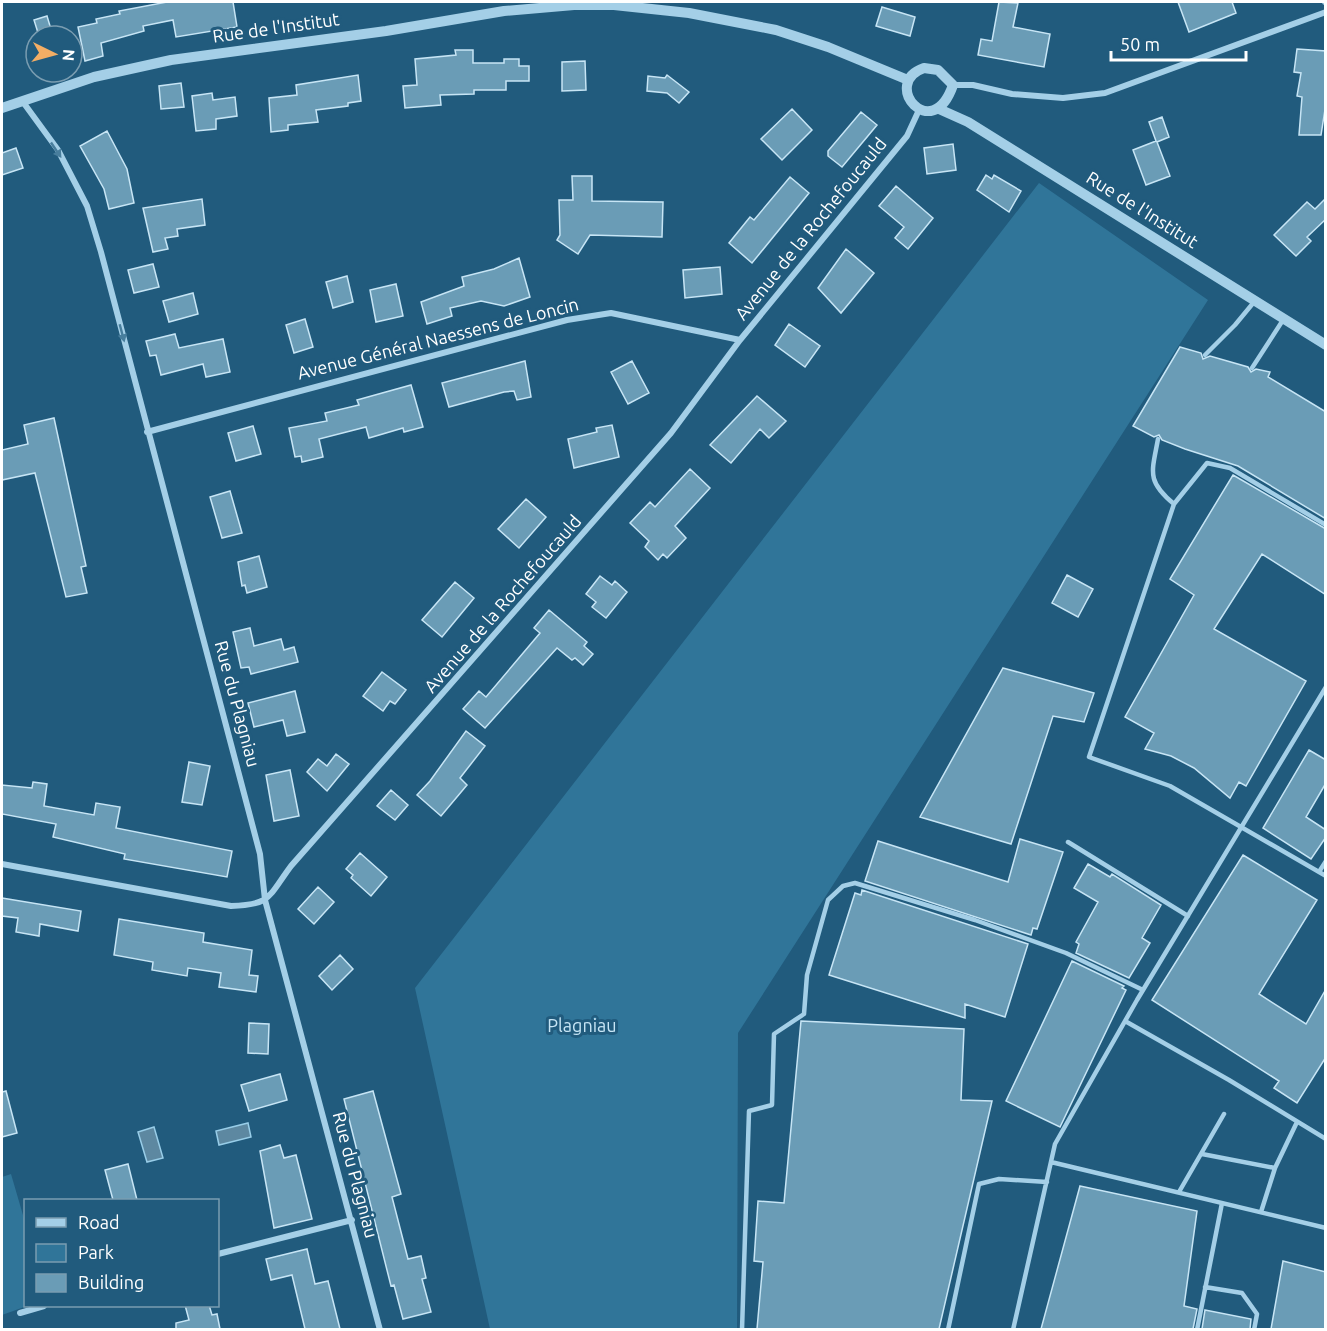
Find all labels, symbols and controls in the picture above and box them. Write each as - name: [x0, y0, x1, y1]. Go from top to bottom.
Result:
- street label: Rue de l'Institut: [211, 8, 341, 46]
- north arrow: [24, 24, 84, 84]
- scale bar: [1111, 24, 1246, 62]
- text: 50 m: [1120, 34, 1160, 54]
- text: N: [59, 49, 78, 62]
- street label: Avenue de la Rochefoucauld: [731, 133, 890, 323]
- one-way arrow: [51, 142, 62, 158]
- street label: Rue de l'Institut: [1083, 167, 1202, 251]
- street label: Avenue Général Naessens de Loncin: [295, 293, 580, 383]
- one-way arrow: [117, 323, 127, 342]
- street label: Avenue de la Rochefoucauld: [420, 511, 585, 696]
- street label: Rue du Plagniau: [212, 638, 264, 769]
- park label: Plagniau: [547, 1015, 617, 1035]
- street label: Rue du Plagniau: [330, 1109, 382, 1240]
- legend: [24, 1199, 219, 1307]
- text: Road: [78, 1212, 120, 1232]
- text: Park: [78, 1242, 114, 1262]
- text: Building: [78, 1272, 144, 1292]

